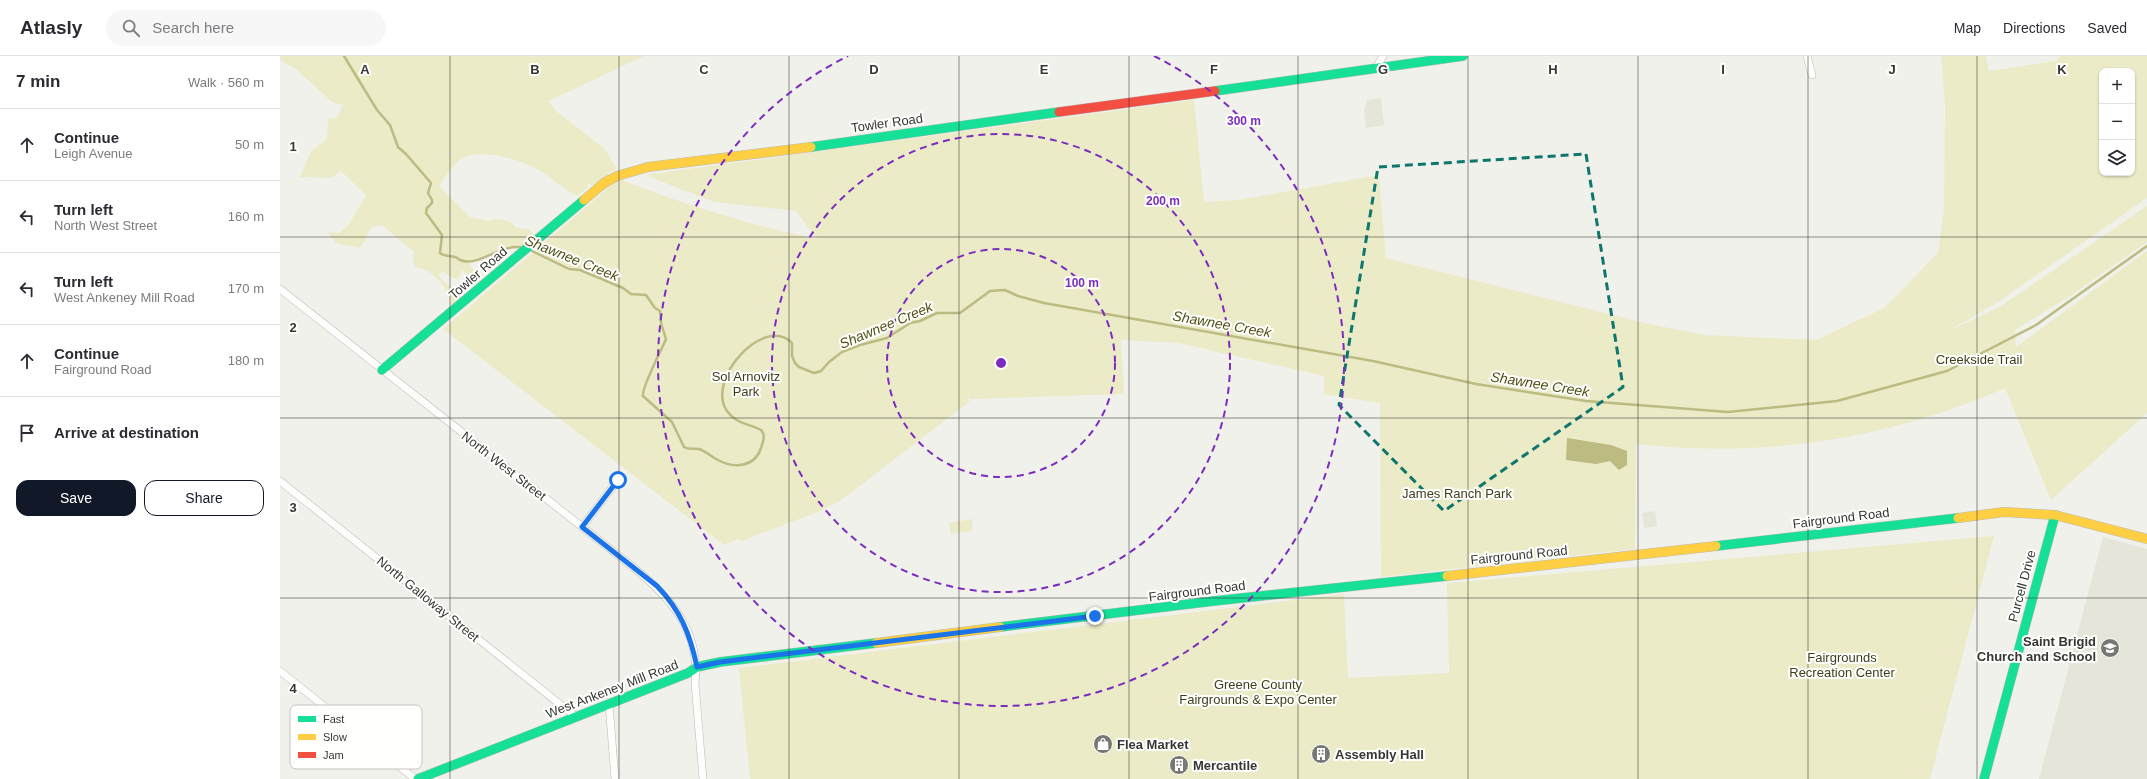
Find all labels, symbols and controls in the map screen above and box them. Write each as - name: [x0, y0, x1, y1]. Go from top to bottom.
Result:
- search box: [106, 10, 386, 46]
- text: Atlasly: [20, 17, 82, 38]
- icon: search: [120, 17, 142, 39]
- text: Search here: [152, 19, 234, 36]
- text: Map: [1954, 20, 1981, 36]
- text: Directions: [2003, 20, 2065, 36]
- text: Saved: [2087, 20, 2127, 36]
- text: A: [360, 62, 370, 77]
- text: B: [530, 62, 540, 77]
- text: C: [699, 62, 709, 77]
- text: D: [869, 62, 879, 77]
- text: E: [1040, 62, 1049, 77]
- text: F: [1210, 62, 1218, 77]
- text: G: [1378, 62, 1388, 77]
- text: H: [1548, 62, 1558, 77]
- text: I: [1721, 62, 1725, 77]
- text: J: [1888, 62, 1896, 77]
- text: K: [2057, 62, 2067, 77]
- map controls: [2099, 68, 2135, 176]
- button: +: [2099, 68, 2135, 104]
- text: 7 min: [16, 72, 60, 91]
- text: Walk · 560 m: [188, 75, 264, 90]
- button: −: [2099, 104, 2135, 140]
- street label: Towler Road: [850, 111, 924, 135]
- text: 300 m: [1227, 114, 1261, 128]
- text: Continue: [54, 129, 119, 146]
- icon: ahead: [16, 134, 38, 156]
- text: 50 m: [235, 137, 264, 152]
- text: 1: [289, 139, 297, 154]
- button: layers: [2099, 140, 2135, 176]
- text: Leigh Avenue: [54, 146, 133, 161]
- text: 200 m: [1146, 194, 1180, 208]
- text: Turn left: [54, 201, 113, 218]
- icon: left: [16, 206, 38, 228]
- text: 160 m: [228, 209, 264, 224]
- text: North West Street: [54, 218, 157, 233]
- water label: Shawnee Creek: [523, 232, 622, 284]
- street label: Towler Road: [446, 244, 510, 302]
- text: Turn left: [54, 273, 113, 290]
- text: 100 m: [1065, 276, 1099, 290]
- icon: left: [16, 278, 38, 300]
- text: 170 m: [228, 281, 264, 296]
- text: West Ankeney Mill Road: [54, 290, 195, 305]
- water label: Shawnee Creek: [837, 298, 936, 352]
- water label: Shawnee Creek: [1172, 307, 1273, 341]
- text: 2: [289, 320, 297, 335]
- text: Continue: [54, 345, 119, 362]
- icon: ahead: [16, 350, 38, 372]
- park label: Creekside Trail: [1936, 352, 2022, 367]
- text: 180 m: [228, 353, 264, 368]
- centre of rings: [994, 356, 1008, 370]
- text: Fairground Road: [54, 362, 152, 377]
- water label: Shawnee Creek: [1490, 368, 1591, 400]
- park label: Sol Arnovitz Park: [712, 369, 780, 399]
- icon: arrive: [16, 422, 38, 444]
- text: Arrive at destination: [54, 424, 199, 441]
- street label: North West Street: [459, 428, 550, 504]
- route start: [609, 471, 627, 489]
- button: Save: [16, 480, 136, 516]
- button: Share: [144, 480, 264, 516]
- park label: James Ranch Park: [1402, 486, 1512, 501]
- text: 3: [289, 500, 297, 515]
- street label: Fairground Road: [1792, 505, 1890, 531]
- street label: Fairground Road: [1470, 542, 1568, 568]
- street label: Purcell Drive: [2005, 548, 2039, 624]
- street label: North Galloway Street: [374, 553, 482, 645]
- street label: Fairground Road: [1148, 578, 1246, 604]
- route end: [1086, 607, 1104, 625]
- place label: Saint Brigid Church and School: [1977, 634, 2096, 664]
- school or university icon: Saint Brigid Church and School: [2099, 637, 2121, 659]
- park label: Fairgrounds Recreation Center: [1789, 650, 1895, 680]
- street label: West Ankeney Mill Road: [544, 657, 680, 721]
- park label: Greene County Fairgrounds & Expo Center: [1179, 677, 1337, 707]
- text: 4: [289, 681, 297, 696]
- legend: [290, 705, 422, 769]
- text: Fast: [323, 713, 344, 725]
- text: Slow: [323, 731, 347, 743]
- shop icon: Flea Market: [1092, 733, 1114, 755]
- place label: Flea Market: [1117, 737, 1189, 752]
- building icon: Assembly Hall: [1310, 743, 1332, 765]
- place label: Assembly Hall: [1335, 747, 1424, 762]
- text: Jam: [323, 749, 344, 761]
- building icon: Mercantile: [1168, 754, 1190, 776]
- place label: Mercantile: [1193, 758, 1257, 773]

